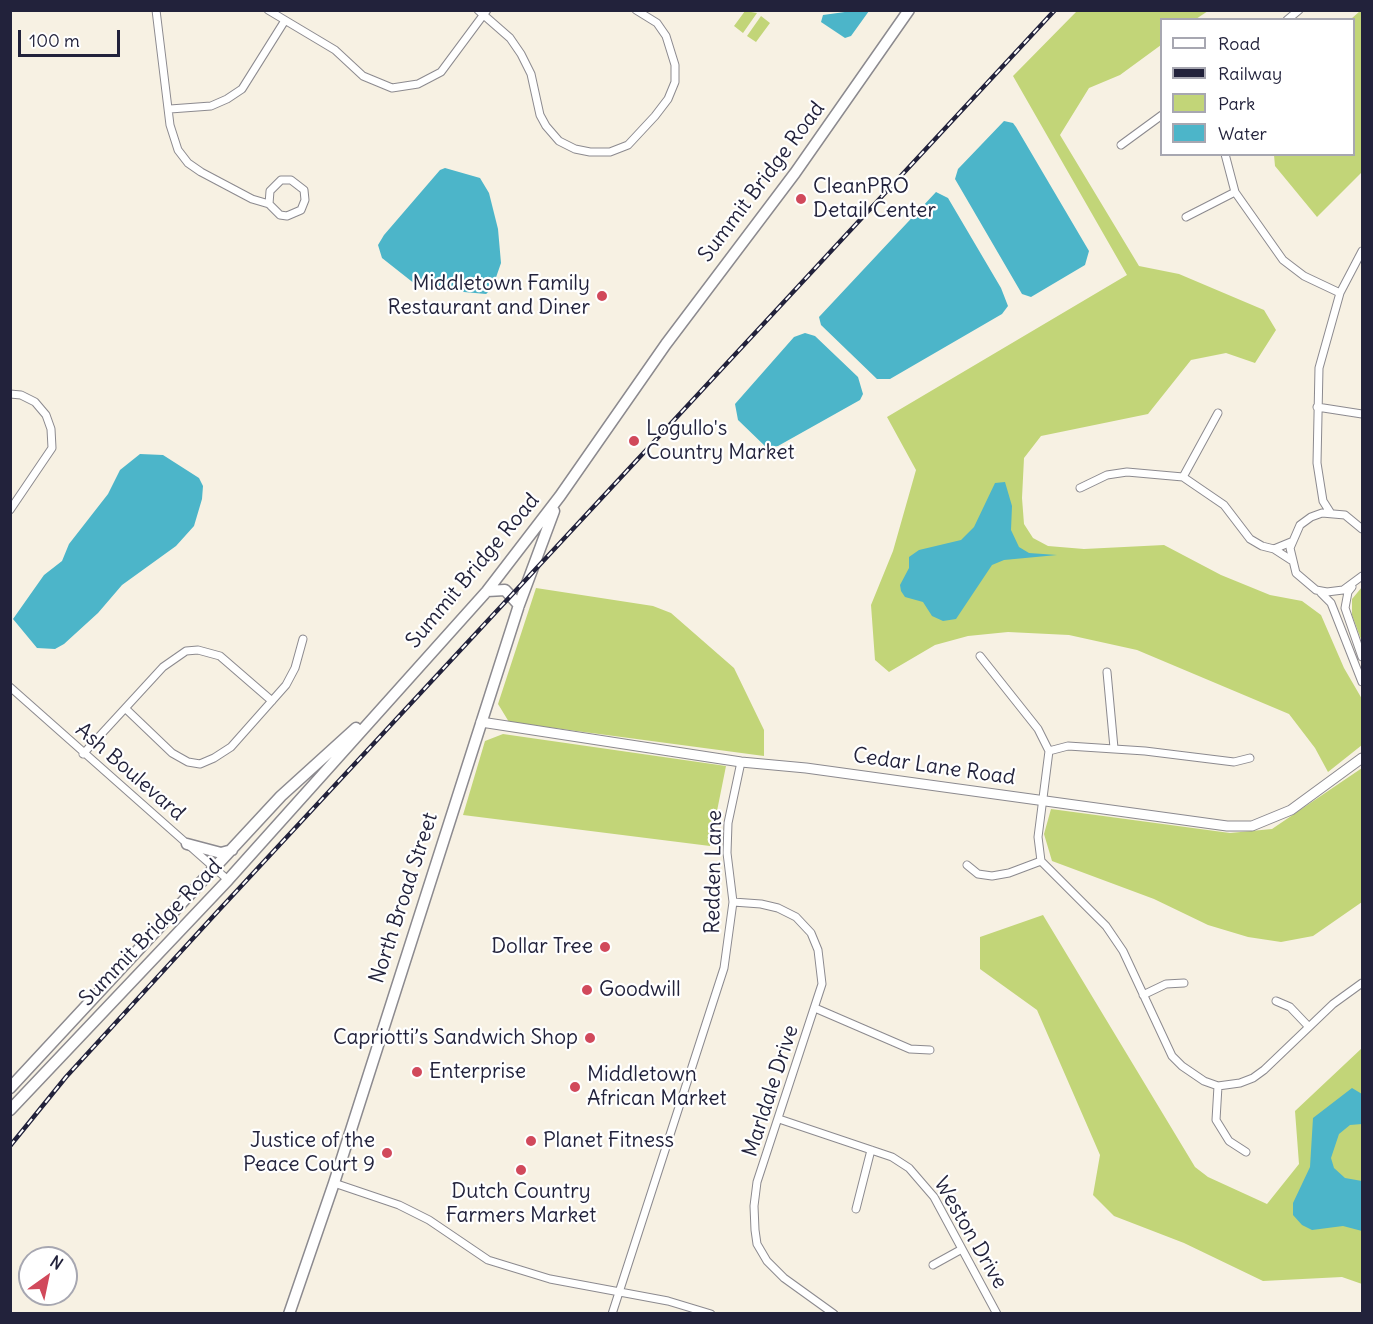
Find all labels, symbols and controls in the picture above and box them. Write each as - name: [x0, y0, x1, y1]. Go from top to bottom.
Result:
- scale bar: [21, 18, 123, 56]
- legend: [1160, 18, 1355, 156]
- text: 100 m: [29, 29, 80, 52]
- text: Road: [1218, 32, 1260, 55]
- text: Railway: [1218, 62, 1282, 85]
- text: Park: [1218, 92, 1255, 115]
- street label: Summit Bridge Road: [693, 97, 831, 267]
- text: Water: [1218, 122, 1267, 145]
- place label: CleanPRO Detail Center: [813, 174, 936, 224]
- marker: CleanPRO Detail Center: [794, 192, 808, 206]
- place label: Middletown Family Restaurant and Diner: [387, 271, 590, 321]
- marker: Middletown Family Restaurant and Diner: [595, 289, 609, 303]
- place label: Logullo's Country Market: [646, 416, 795, 466]
- marker: Logullo's Country Market: [627, 434, 641, 448]
- street label: Summit Bridge Road: [401, 489, 545, 653]
- street label: Ash Boulevard: [70, 718, 190, 826]
- street label: Cedar Lane Road: [851, 743, 1017, 791]
- street label: North Broad Street: [364, 809, 444, 987]
- street label: Redden Lane: [700, 810, 728, 934]
- street label: Summit Bridge Road: [74, 854, 228, 1012]
- place label: Dollar Tree: [491, 934, 593, 960]
- marker: Dollar Tree: [598, 940, 612, 954]
- place label: Goodwill: [599, 977, 681, 1003]
- marker: Goodwill: [580, 983, 594, 997]
- street label: Marldale Drive: [738, 1022, 804, 1160]
- place label: Capriotti’s Sandwich Shop: [333, 1025, 578, 1051]
- marker: Capriotti’s Sandwich Shop: [583, 1031, 597, 1045]
- place label: Enterprise: [429, 1059, 526, 1085]
- place label: Middletown African Market: [587, 1062, 727, 1112]
- marker: Enterprise: [410, 1065, 424, 1079]
- marker: Middletown African Market: [568, 1080, 582, 1094]
- place label: Justice of the Peace Court 9: [243, 1128, 375, 1178]
- place label: Planet Fitness: [543, 1128, 674, 1154]
- marker: Planet Fitness: [524, 1134, 538, 1148]
- marker: Justice of the Peace Court 9: [380, 1146, 394, 1160]
- marker: Dutch Country Farmers Market: [514, 1163, 528, 1177]
- street label: Weston Drive: [928, 1173, 1012, 1293]
- place label: Dutch Country Farmers Market: [446, 1179, 596, 1229]
- north arrow: [18, 1246, 78, 1306]
- text: N: [47, 1251, 67, 1274]

